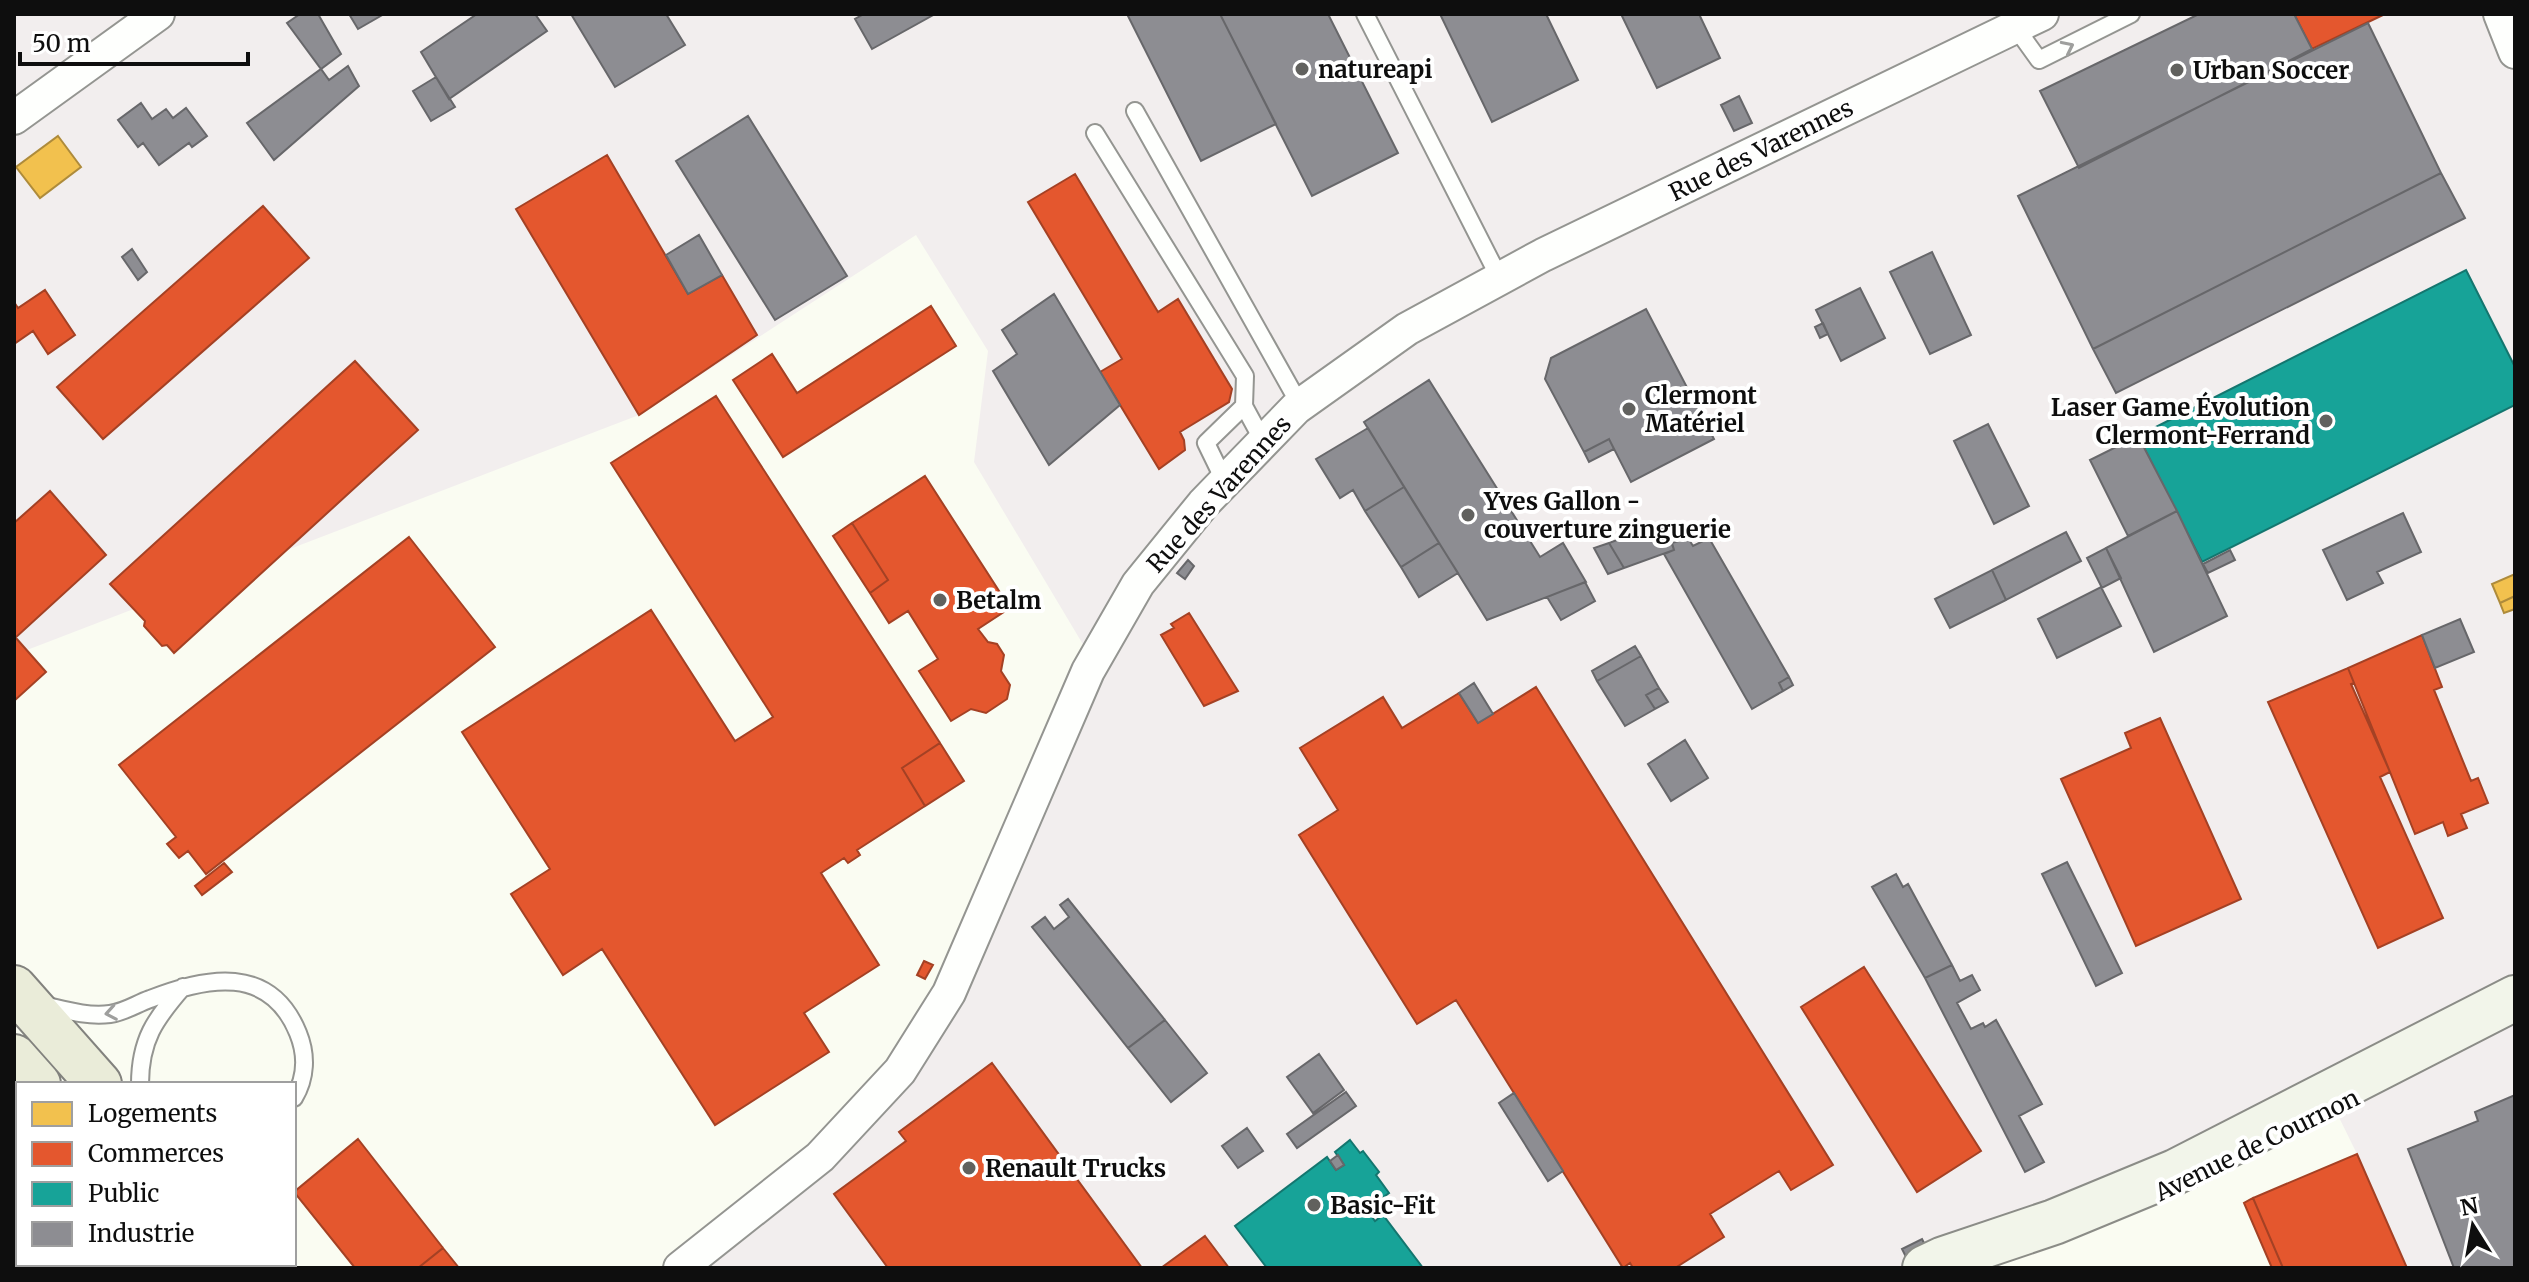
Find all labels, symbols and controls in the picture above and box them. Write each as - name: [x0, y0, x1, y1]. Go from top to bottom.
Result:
- scale bar: [20, 16, 248, 66]
- text: 50 m: [32, 28, 91, 59]
- one-way arrow: [2059, 41, 2074, 57]
- place label: natureapi: [1318, 54, 1432, 85]
- place label: Urban Soccer: [2193, 55, 2349, 86]
- marker: natureapi: [1293, 60, 1311, 78]
- marker: Urban Soccer: [2168, 61, 2186, 79]
- street label: Rue des Varennes: [1664, 92, 1858, 208]
- place label: Clermont Matériel: [1645, 380, 1757, 439]
- place label: Laser Game Évolution Clermont-Ferrand: [2051, 391, 2310, 451]
- marker: Clermont Matériel: [1620, 400, 1638, 418]
- street label: Rue des Varennes: [1140, 409, 1298, 579]
- marker: Laser Game Évolution Clermont-Ferrand: [2317, 412, 2335, 430]
- place label: Yves Gallon - couverture zinguerie: [1483, 486, 1731, 545]
- marker: Yves Gallon - couverture zinguerie: [1459, 506, 1477, 524]
- place label: Betalm: [956, 585, 1041, 616]
- marker: Betalm: [931, 591, 949, 609]
- one-way arrow: [104, 1003, 118, 1020]
- legend: [16, 1082, 296, 1266]
- street label: Avenue de Cournon: [2149, 1082, 2364, 1208]
- text: Logements: [88, 1098, 217, 1129]
- text: Commerces: [88, 1138, 224, 1169]
- place label: Renault Trucks: [985, 1153, 1166, 1184]
- marker: Renault Trucks: [960, 1159, 978, 1177]
- text: Public: [88, 1178, 159, 1209]
- north arrow: [2433, 1186, 2513, 1266]
- place label: Basic-Fit: [1330, 1190, 1436, 1221]
- text: N: [2458, 1191, 2481, 1222]
- marker: Basic-Fit: [1305, 1196, 1323, 1214]
- text: Industrie: [88, 1218, 194, 1249]

